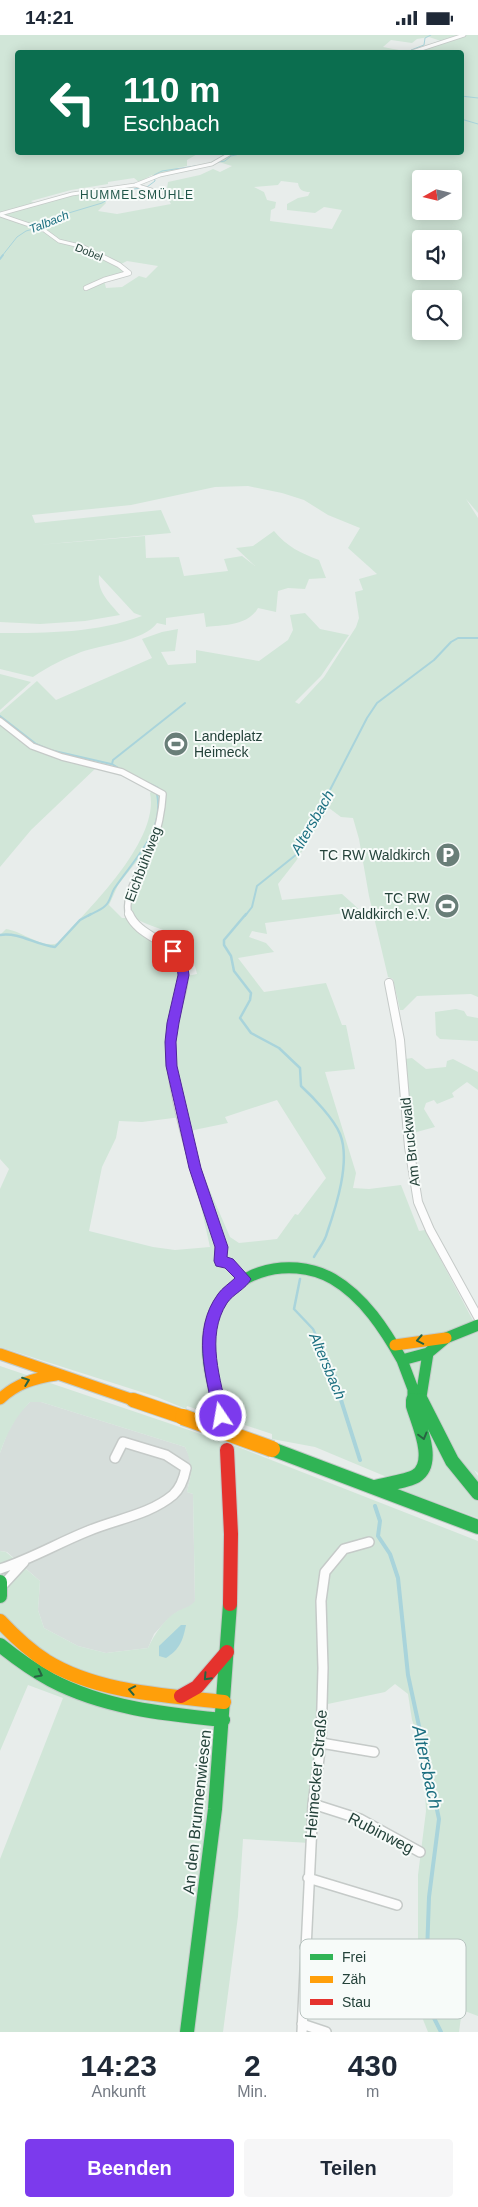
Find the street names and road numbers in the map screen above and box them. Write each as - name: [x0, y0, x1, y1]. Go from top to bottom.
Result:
- street label: Dobel: [73, 241, 105, 263]
- street label: Eichbühlweg: [121, 824, 165, 904]
- street label: Am Bruckwald: [397, 1097, 423, 1187]
- street label: Heimecker Straße: [302, 1709, 330, 1839]
- street label: An den Brunnenwiesen: [180, 1729, 214, 1895]
- street label: Rubinweg: [345, 1809, 417, 1857]

